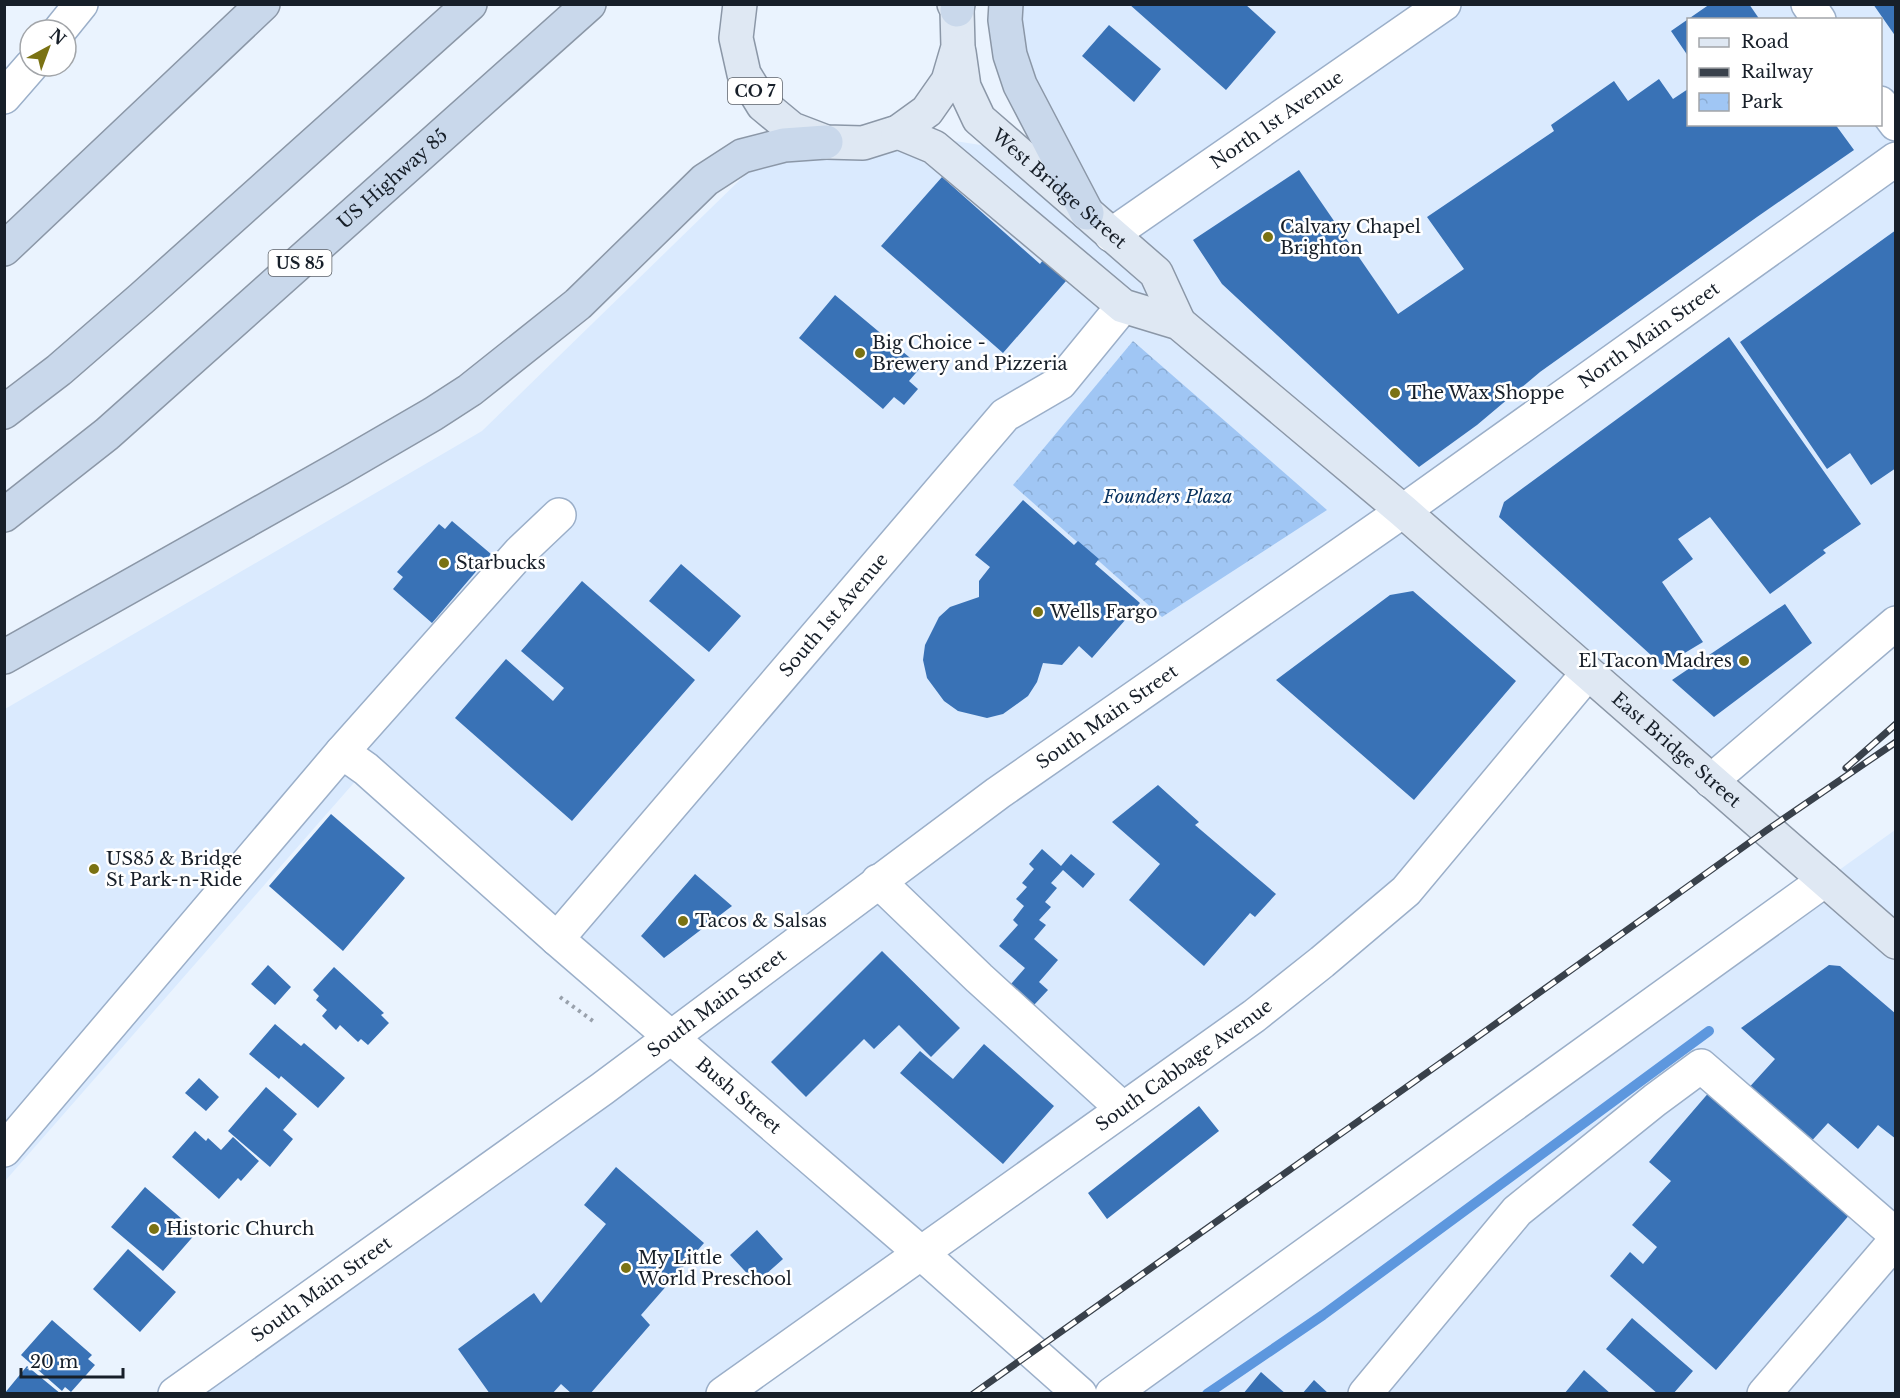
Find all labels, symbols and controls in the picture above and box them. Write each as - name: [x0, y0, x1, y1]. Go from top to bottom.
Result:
- north arrow: [18, 18, 78, 78]
- legend: [1687, 18, 1882, 126]
- text: N: [46, 24, 70, 49]
- text: Road: [1741, 31, 1789, 53]
- text: Railway: [1741, 61, 1814, 83]
- street label: North 1st Avenue: [1206, 66, 1348, 174]
- road number: CO 7: [728, 78, 782, 104]
- text: Park: [1741, 91, 1783, 113]
- street label: US Highway 85: [333, 124, 452, 234]
- street label: West Bridge Street: [987, 124, 1131, 253]
- place label: Calvary Chapel Brighton: [1280, 216, 1421, 259]
- marker: Calvary Chapel Brighton: [1261, 230, 1275, 244]
- road number: US 85: [268, 250, 332, 276]
- street label: North Main Street: [1574, 277, 1724, 393]
- place label: Big Choice - Brewery and Pizzeria: [872, 332, 1068, 375]
- marker: Big Choice - Brewery and Pizzeria: [853, 346, 867, 360]
- place label: The Wax Shoppe: [1407, 382, 1565, 404]
- marker: The Wax Shoppe: [1388, 386, 1402, 400]
- park label: Founders Plaza: [1102, 486, 1233, 508]
- street label: South 1st Avenue: [775, 549, 893, 682]
- place label: Starbucks: [456, 552, 546, 574]
- marker: Starbucks: [437, 556, 451, 570]
- place label: Wells Fargo: [1049, 601, 1158, 623]
- marker: Wells Fargo: [1031, 605, 1045, 619]
- place label: El Tacon Madres: [1578, 650, 1732, 672]
- marker: El Tacon Madres: [1737, 654, 1751, 668]
- street label: South Main Street: [1032, 660, 1182, 774]
- street label: East Bridge Street: [1607, 688, 1746, 812]
- place label: US85 & Bridge St Park-n-Ride: [106, 848, 242, 891]
- marker: US85 & Bridge St Park-n-Ride: [87, 862, 101, 876]
- place label: Tacos & Salsas: [695, 910, 827, 932]
- marker: Tacos & Salsas: [676, 914, 690, 928]
- street label: South Main Street: [643, 944, 791, 1062]
- street label: South Cabbage Avenue: [1091, 995, 1277, 1136]
- street label: Bush Street: [691, 1053, 786, 1139]
- place label: Historic Church: [166, 1218, 314, 1240]
- marker: Historic Church: [147, 1222, 161, 1236]
- street label: South Main Street: [247, 1232, 396, 1347]
- place label: My Little World Preschool: [637, 1247, 792, 1290]
- marker: My Little World Preschool: [619, 1261, 633, 1275]
- scale bar: [21, 1341, 123, 1379]
- text: 20 m: [30, 1351, 78, 1373]

